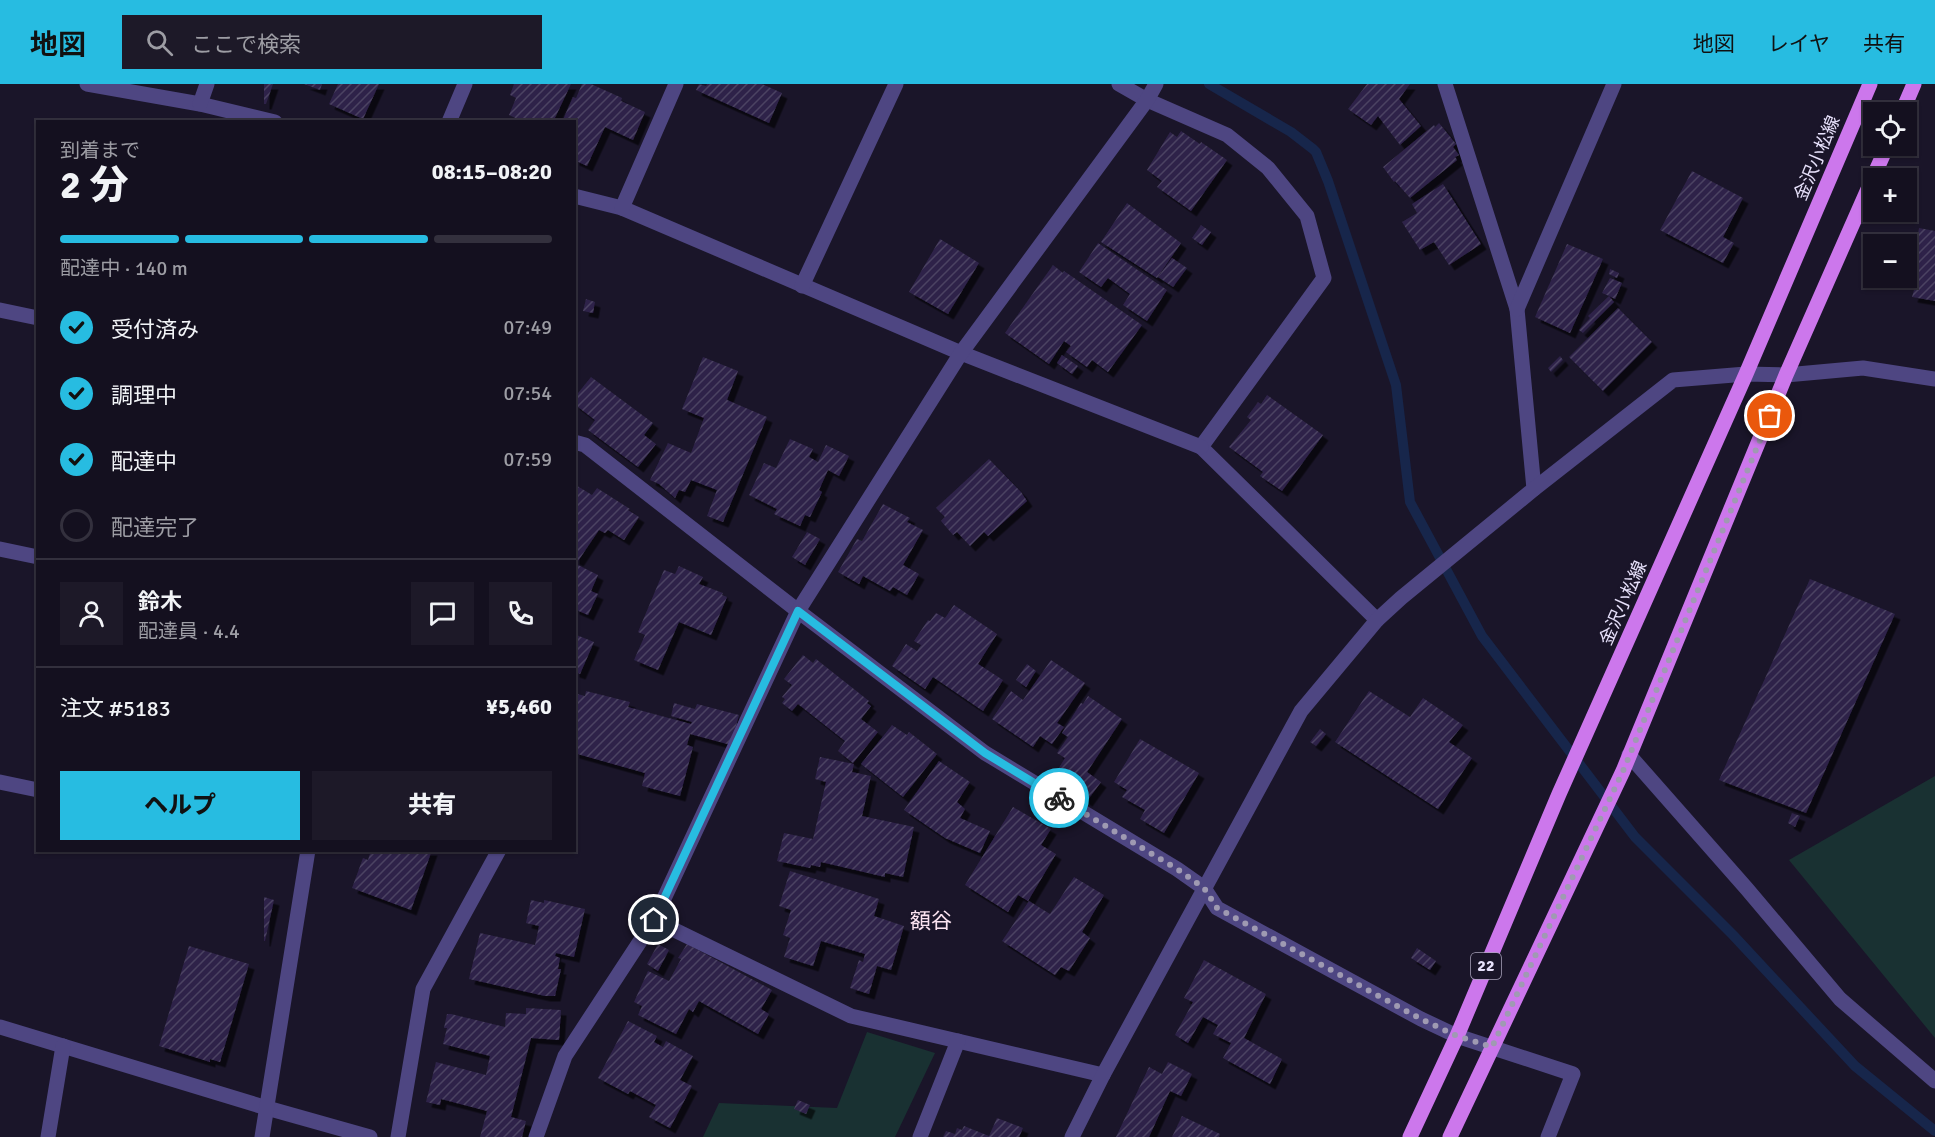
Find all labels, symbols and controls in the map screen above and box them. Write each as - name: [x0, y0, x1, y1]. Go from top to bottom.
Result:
- search box: [122, 15, 542, 69]
- icon: search: [143, 26, 176, 59]
- text: 地図: [30, 28, 86, 62]
- text: ここで検索: [191, 31, 301, 58]
- text: 地図: [1693, 31, 1735, 57]
- text: レイヤ: [1768, 31, 1830, 57]
- text: 共有: [1863, 31, 1905, 57]
- map controls: [1863, 102, 1917, 288]
- button: locate: [1863, 102, 1917, 156]
- street label: 金沢小松線: [1789, 112, 1845, 204]
- text: 到着まで: [60, 138, 140, 163]
- text: 08:15–08:20: [432, 158, 552, 185]
- text: 2 分: [60, 161, 129, 209]
- button: +: [1863, 168, 1917, 222]
- button: −: [1863, 234, 1917, 288]
- text: 配達中 · 140 m: [60, 256, 188, 281]
- icon: check: [60, 311, 93, 344]
- text: 07:49: [503, 315, 552, 340]
- text: 受付済み: [111, 316, 199, 343]
- icon: check: [60, 377, 93, 410]
- text: 07:54: [503, 381, 552, 406]
- text: 調理中: [111, 382, 177, 409]
- pin: [1744, 390, 1795, 441]
- icon: bag: [1753, 399, 1786, 432]
- icon: check: [60, 443, 93, 476]
- text: 07:59: [503, 447, 552, 472]
- text: 配達中: [111, 448, 177, 475]
- text: 配達完了: [111, 514, 199, 541]
- street label: 金沢小松線: [1595, 557, 1651, 649]
- button: person: [60, 582, 123, 645]
- button: chat: [411, 582, 474, 645]
- button: phone: [489, 582, 552, 645]
- text: 鈴木: [138, 588, 182, 615]
- text: 配達員 · 4.4: [138, 619, 240, 644]
- text: ¥5,460: [486, 693, 552, 720]
- text: 注文 #5183: [60, 695, 171, 722]
- courier: [1029, 768, 1089, 828]
- button: ヘルプ: [60, 771, 300, 840]
- button: 共有: [312, 771, 552, 840]
- icon: bike: [1043, 782, 1076, 815]
- pin: [628, 894, 679, 945]
- icon: home: [637, 903, 670, 936]
- district label: 額谷: [910, 908, 952, 934]
- road number: 22: [1471, 953, 1501, 979]

